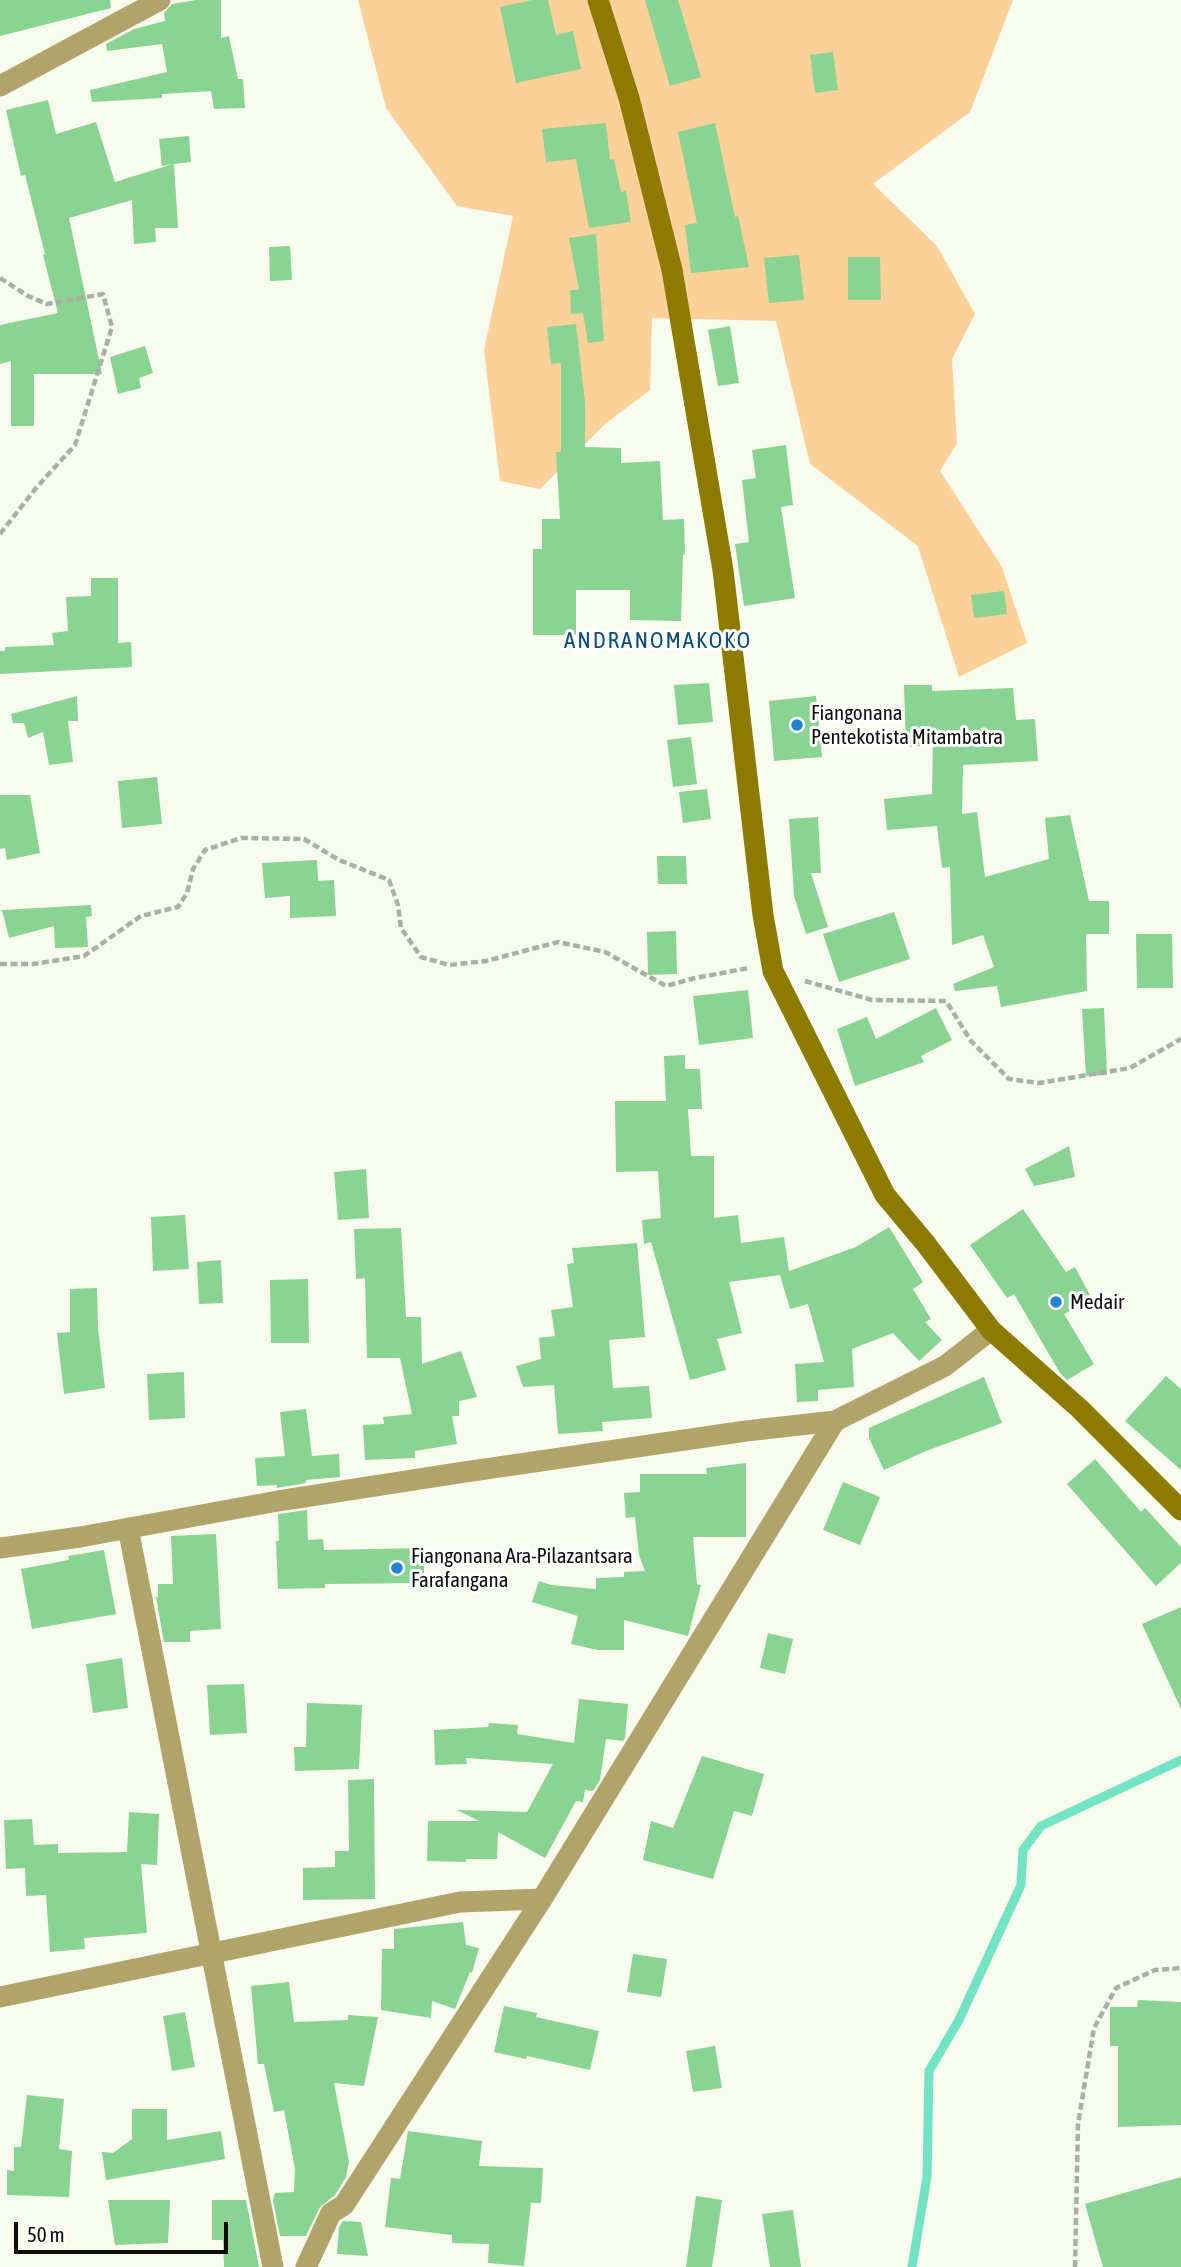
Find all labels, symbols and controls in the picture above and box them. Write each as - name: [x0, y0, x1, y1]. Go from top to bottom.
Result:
- district label: ANDRANOMAKOKO: [566, 627, 750, 655]
- place label: Fiangonana Pentekotista Mitambatra: [811, 700, 1003, 750]
- marker: Fiangonana Pentekotista Mitambatra: [789, 717, 805, 733]
- place label: Medair: [1070, 1289, 1124, 1315]
- marker: Medair: [1048, 1294, 1064, 1310]
- place label: Fiangonana Ara-Pilazantsara Farafangana: [411, 1543, 633, 1593]
- marker: Fiangonana Ara-Pilazantsara Farafangana: [389, 1560, 405, 1576]
- scale bar: [18, 2208, 231, 2252]
- text: 50 m: [27, 2222, 65, 2246]

